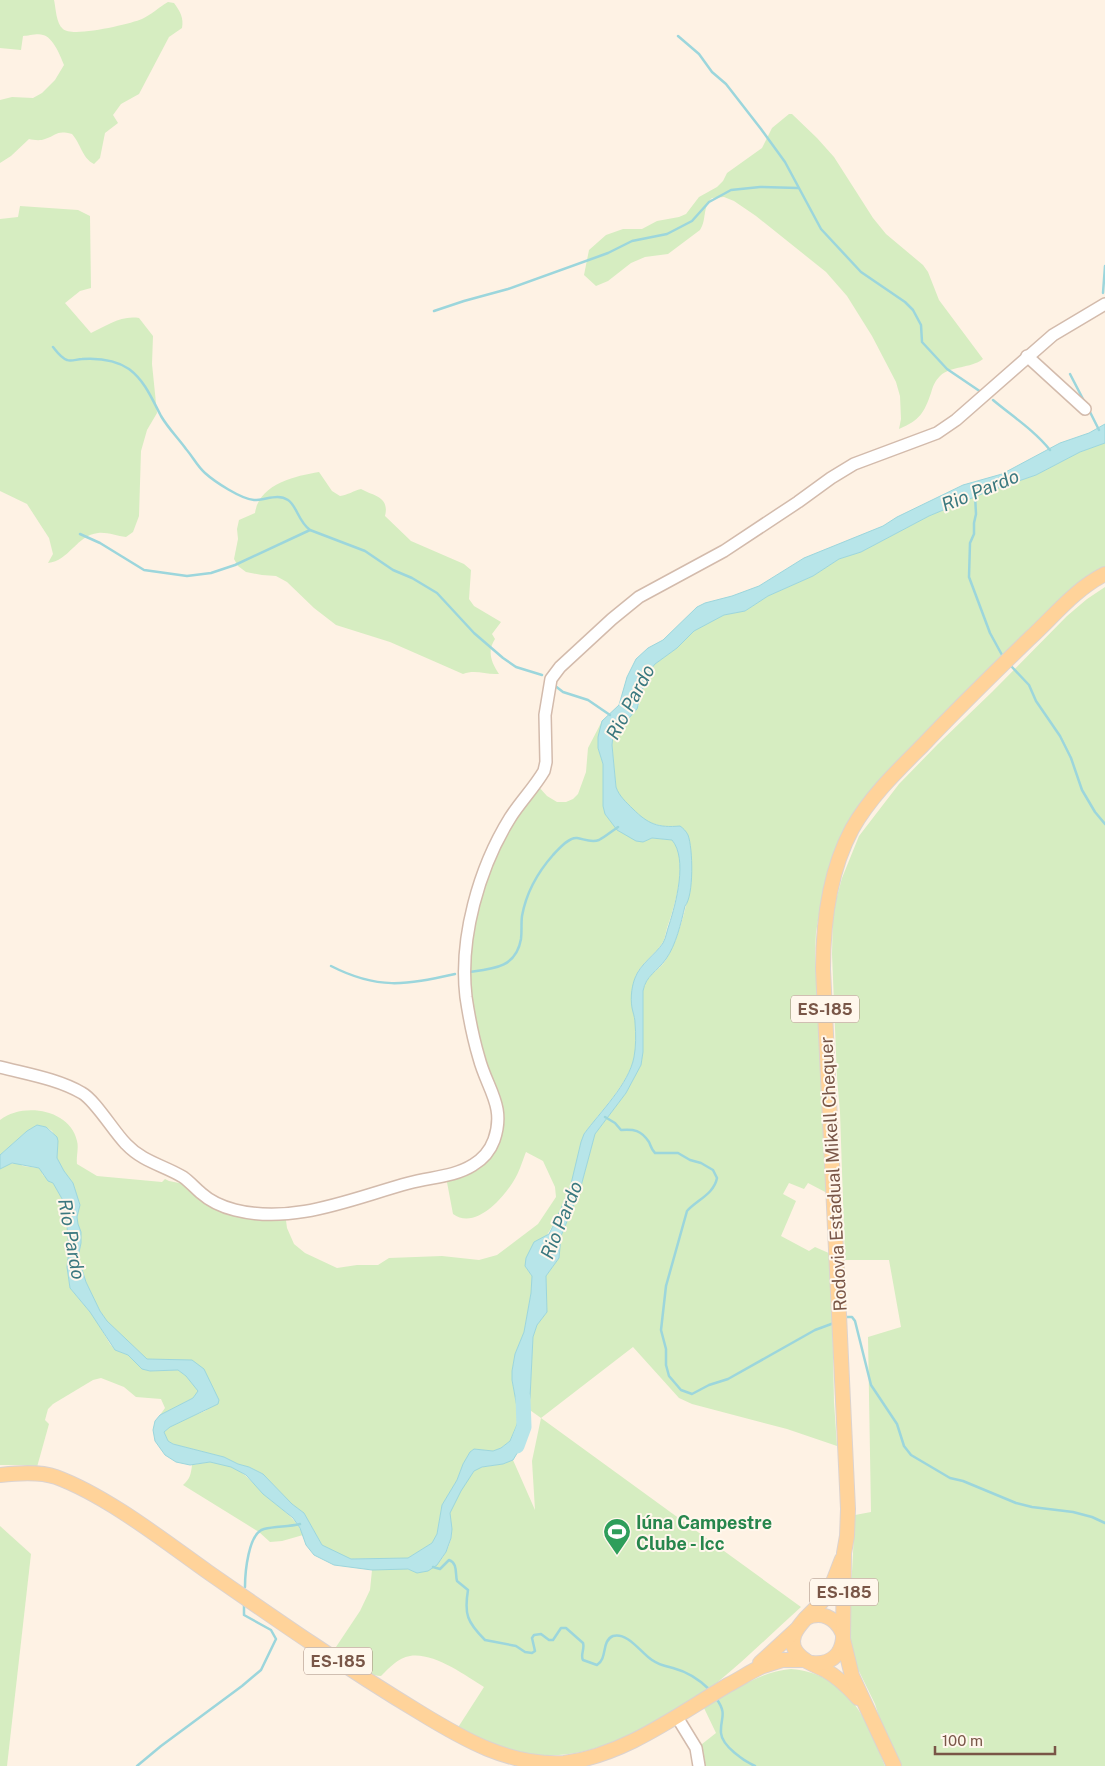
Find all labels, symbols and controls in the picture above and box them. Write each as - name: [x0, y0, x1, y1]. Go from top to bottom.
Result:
- water label: Rio Pardo: [938, 465, 1022, 515]
- water label: Rio Pardo: [601, 661, 659, 743]
- road number: ES-185: [791, 996, 859, 1022]
- street label: Rodovia Estadual Mikell Chequer: [815, 1036, 851, 1312]
- water label: Rio Pardo: [536, 1178, 586, 1262]
- water label: Rio Pardo: [54, 1197, 90, 1281]
- place label: Iúna Campestre Clube - Icc: [636, 1512, 772, 1554]
- sports icon: Iúna Campestre Clube - Icc: [602, 1517, 632, 1556]
- road number: ES-185: [810, 1578, 878, 1605]
- road number: ES-185: [304, 1648, 372, 1674]
- scale bar: [935, 1724, 1055, 1756]
- text: 100 m: [942, 1732, 983, 1749]

